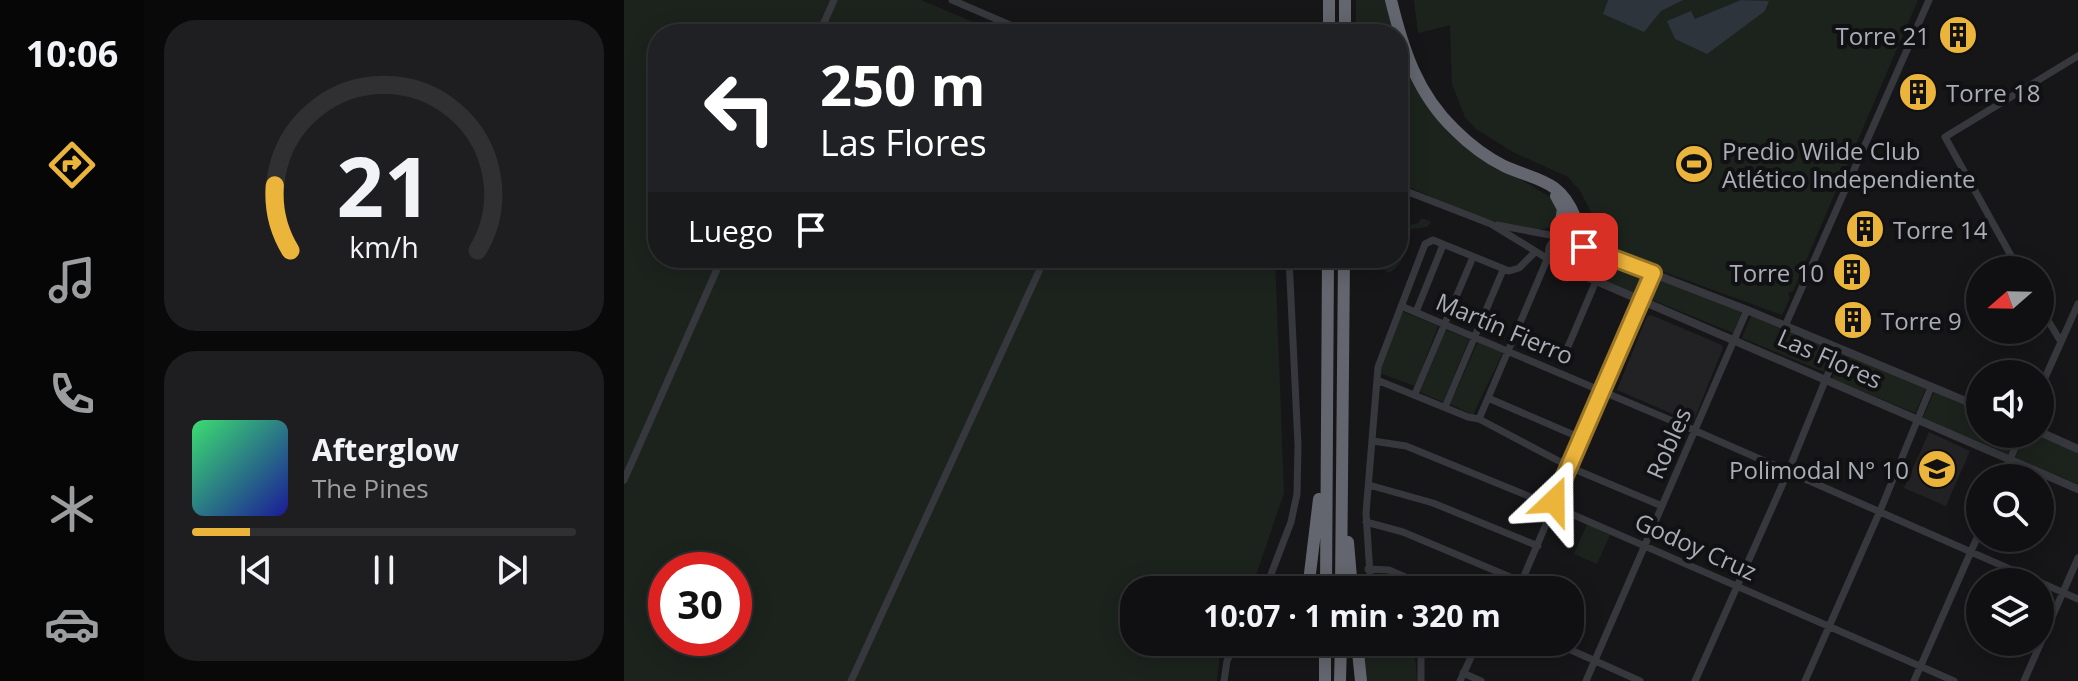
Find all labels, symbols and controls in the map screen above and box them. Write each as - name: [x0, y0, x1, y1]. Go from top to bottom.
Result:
- building icon: Torre 21: [1937, 14, 1979, 56]
- place label: Torre 21: [1836, 19, 1930, 52]
- text: 10:06: [26, 29, 118, 78]
- text: 250 m: [820, 46, 986, 122]
- icon: left: [688, 56, 792, 160]
- building icon: Torre 18: [1897, 71, 1939, 113]
- place label: Torre 18: [1946, 76, 2040, 109]
- text: Las Flores: [820, 118, 987, 167]
- text: 21: [336, 128, 432, 241]
- place label: Predio Wilde Club Atlético Independiente: [1722, 134, 1975, 195]
- icon: directions: [44, 137, 100, 193]
- sports icon: Predio Wilde Club Atlético Independiente: [1673, 143, 1715, 185]
- icon: arrive: [789, 208, 833, 252]
- building icon: Torre 14: [1844, 208, 1886, 250]
- text: Luego: [688, 210, 773, 251]
- pin: [1550, 213, 1618, 281]
- place label: Torre 14: [1893, 213, 1988, 246]
- icon: arrive: [1562, 225, 1606, 269]
- text: km/h: [349, 227, 419, 266]
- building icon: Torre 10: [1831, 251, 1873, 293]
- icon: music: [44, 252, 100, 308]
- place label: Torre 10: [1730, 256, 1824, 289]
- north arrow: [1966, 256, 2054, 344]
- map controls: [1966, 256, 2054, 656]
- street label: Martín Fierro: [1431, 284, 1579, 372]
- building icon: Torre 9: [1832, 299, 1874, 341]
- place label: Torre 9: [1881, 304, 1962, 337]
- street label: Las Flores: [1773, 320, 1887, 396]
- button: sound: [1966, 360, 2054, 448]
- icon: phone: [44, 366, 100, 422]
- street label: Robles: [1638, 402, 1698, 484]
- text: Afterglow: [312, 429, 459, 470]
- school or university icon: Polimodal N° 10: [1916, 448, 1958, 490]
- place label: Polimodal N° 10: [1729, 453, 1909, 486]
- position arrow: [1512, 459, 1596, 543]
- button: search: [1966, 464, 2054, 552]
- text: The Pines: [312, 470, 429, 506]
- icon: climate: [44, 481, 100, 537]
- street label: Godoy Cruz: [1630, 504, 1762, 588]
- icon: previous: [234, 548, 278, 592]
- icon: pause: [362, 548, 406, 592]
- icon: next: [490, 548, 534, 592]
- speed limit sign: 30: [648, 552, 752, 656]
- button: layers: [1966, 568, 2054, 656]
- text: 10:07 · 1 min · 320 m: [1203, 595, 1501, 636]
- icon: car: [44, 596, 100, 652]

